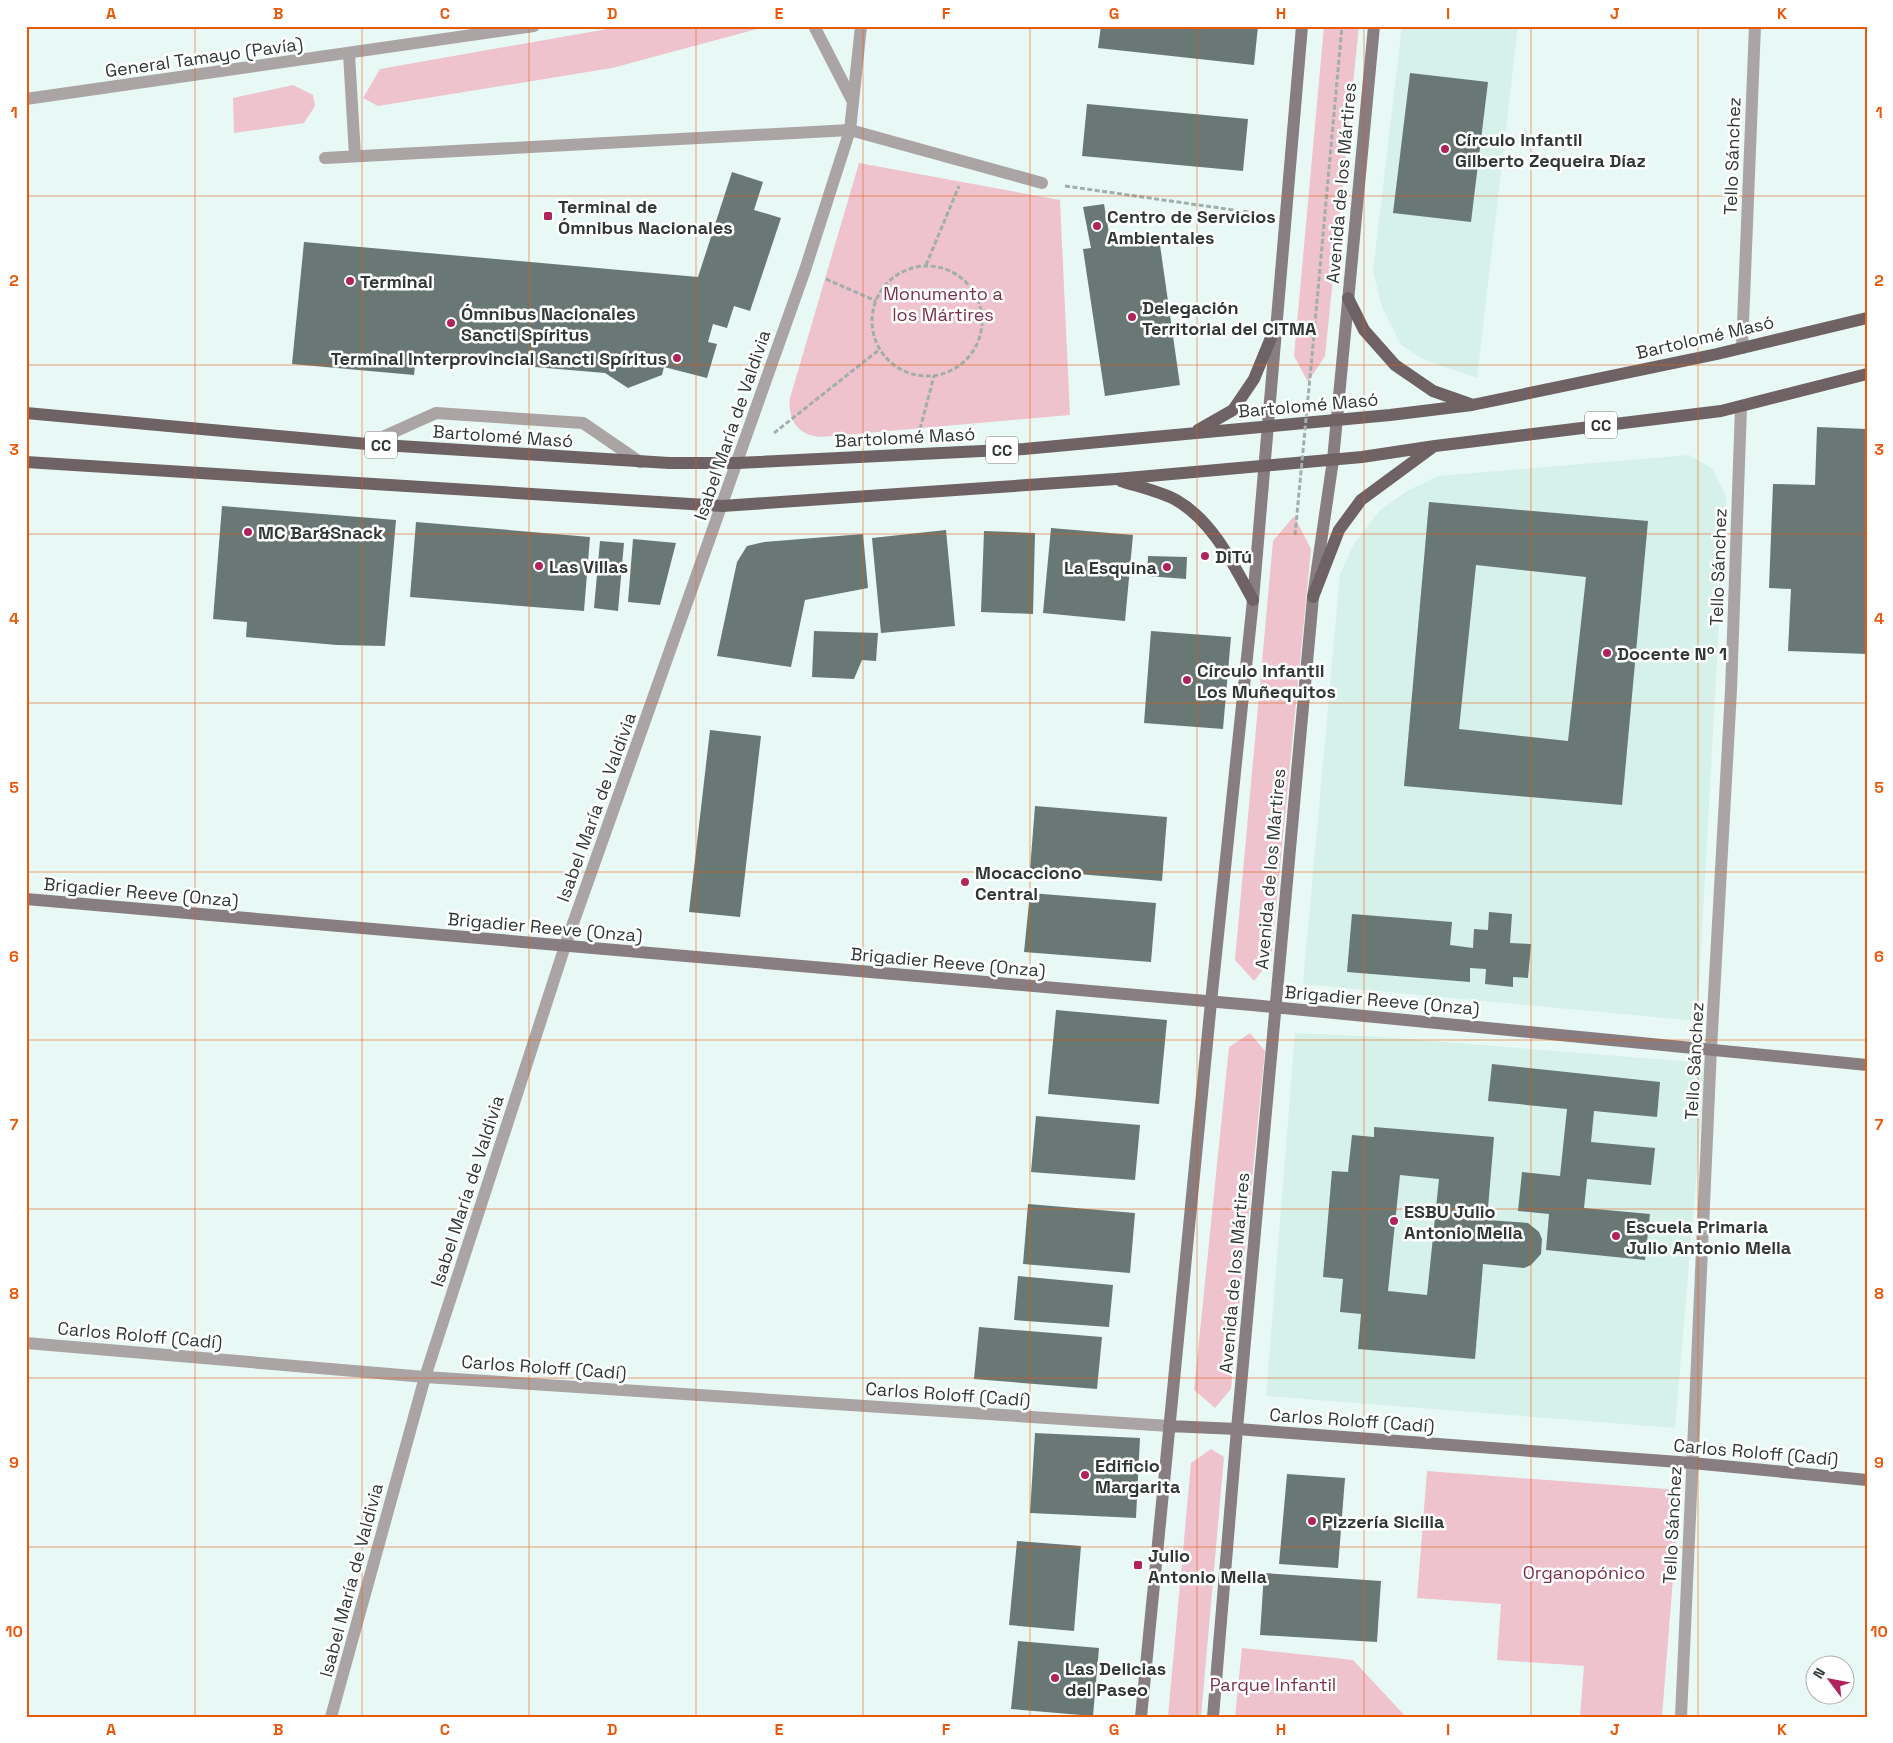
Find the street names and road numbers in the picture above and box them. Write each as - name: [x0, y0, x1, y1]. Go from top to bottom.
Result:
- street label: General Tamayo (Pavía): [104, 32, 304, 82]
- street label: Avenida de los Mártires: [1321, 82, 1361, 284]
- street label: Tello Sánchez: [1718, 97, 1746, 215]
- street label: Bartolomé Masó: [1634, 310, 1776, 364]
- street label: Isabel María de Valdivia: [689, 327, 775, 523]
- street label: Bartolomé Masó: [1237, 387, 1379, 423]
- road number: CC: [1585, 412, 1617, 438]
- street label: Bartolomé Masó: [432, 420, 574, 452]
- street label: Bartolomé Masó: [834, 422, 976, 452]
- road number: CC: [365, 432, 397, 458]
- road number: CC: [986, 436, 1018, 464]
- street label: Tello Sánchez: [1704, 508, 1732, 626]
- street label: Isabel María de Valdivia: [551, 709, 641, 905]
- street label: Avenida de los Mártires: [1250, 768, 1290, 970]
- street label: Brigadier Reeve (Onza): [43, 872, 239, 912]
- street label: Brigadier Reeve (Onza): [447, 907, 643, 947]
- street label: Brigadier Reeve (Onza): [850, 942, 1046, 982]
- street label: Brigadier Reeve (Onza): [1284, 980, 1480, 1020]
- street label: Tello Sánchez: [1679, 1002, 1709, 1120]
- street label: Isabel María de Valdivia: [425, 1092, 509, 1290]
- street label: Avenida de los Mártires: [1214, 1172, 1254, 1374]
- street label: Carlos Roloff (Cadí): [57, 1316, 223, 1354]
- street label: Carlos Roloff (Cadí): [461, 1350, 627, 1384]
- street label: Carlos Roloff (Cadí): [865, 1377, 1031, 1411]
- street label: Carlos Roloff (Cadí): [1269, 1403, 1435, 1437]
- street label: Carlos Roloff (Cadí): [1673, 1433, 1839, 1471]
- street label: Tello Sánchez: [1657, 1466, 1687, 1584]
- street label: Isabel María de Valdivia: [314, 1480, 388, 1680]

